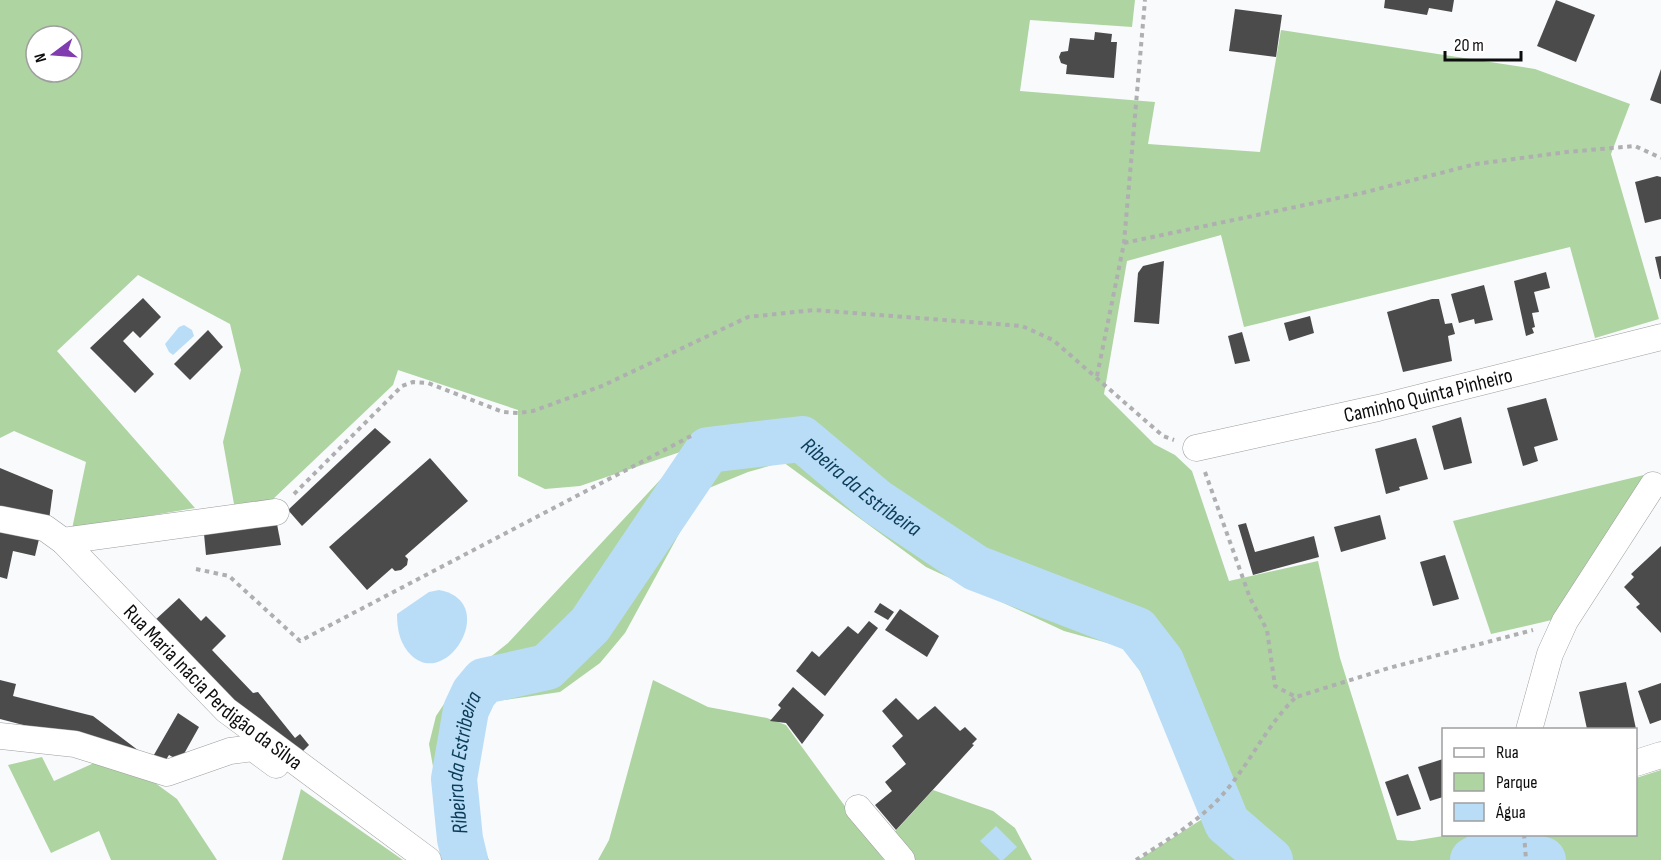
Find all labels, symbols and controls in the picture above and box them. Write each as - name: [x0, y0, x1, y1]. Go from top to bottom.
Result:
- north arrow: [24, 24, 84, 84]
- scale bar: [1445, 24, 1522, 62]
- text: 20 m: [1454, 35, 1484, 56]
- text: N: [31, 51, 51, 64]
- street label: Caminho Quinta Pinheiro: [1341, 363, 1515, 428]
- water label: Ribeira da Estribeira: [795, 432, 926, 543]
- street label: Rua Maria Inácia Perdigão da Silva: [118, 600, 307, 775]
- water label: Ribeira da Estribeira: [442, 687, 488, 835]
- legend: [1442, 728, 1637, 836]
- text: Rua: [1496, 742, 1519, 763]
- text: Parque: [1496, 772, 1537, 793]
- text: Água: [1495, 802, 1526, 823]

